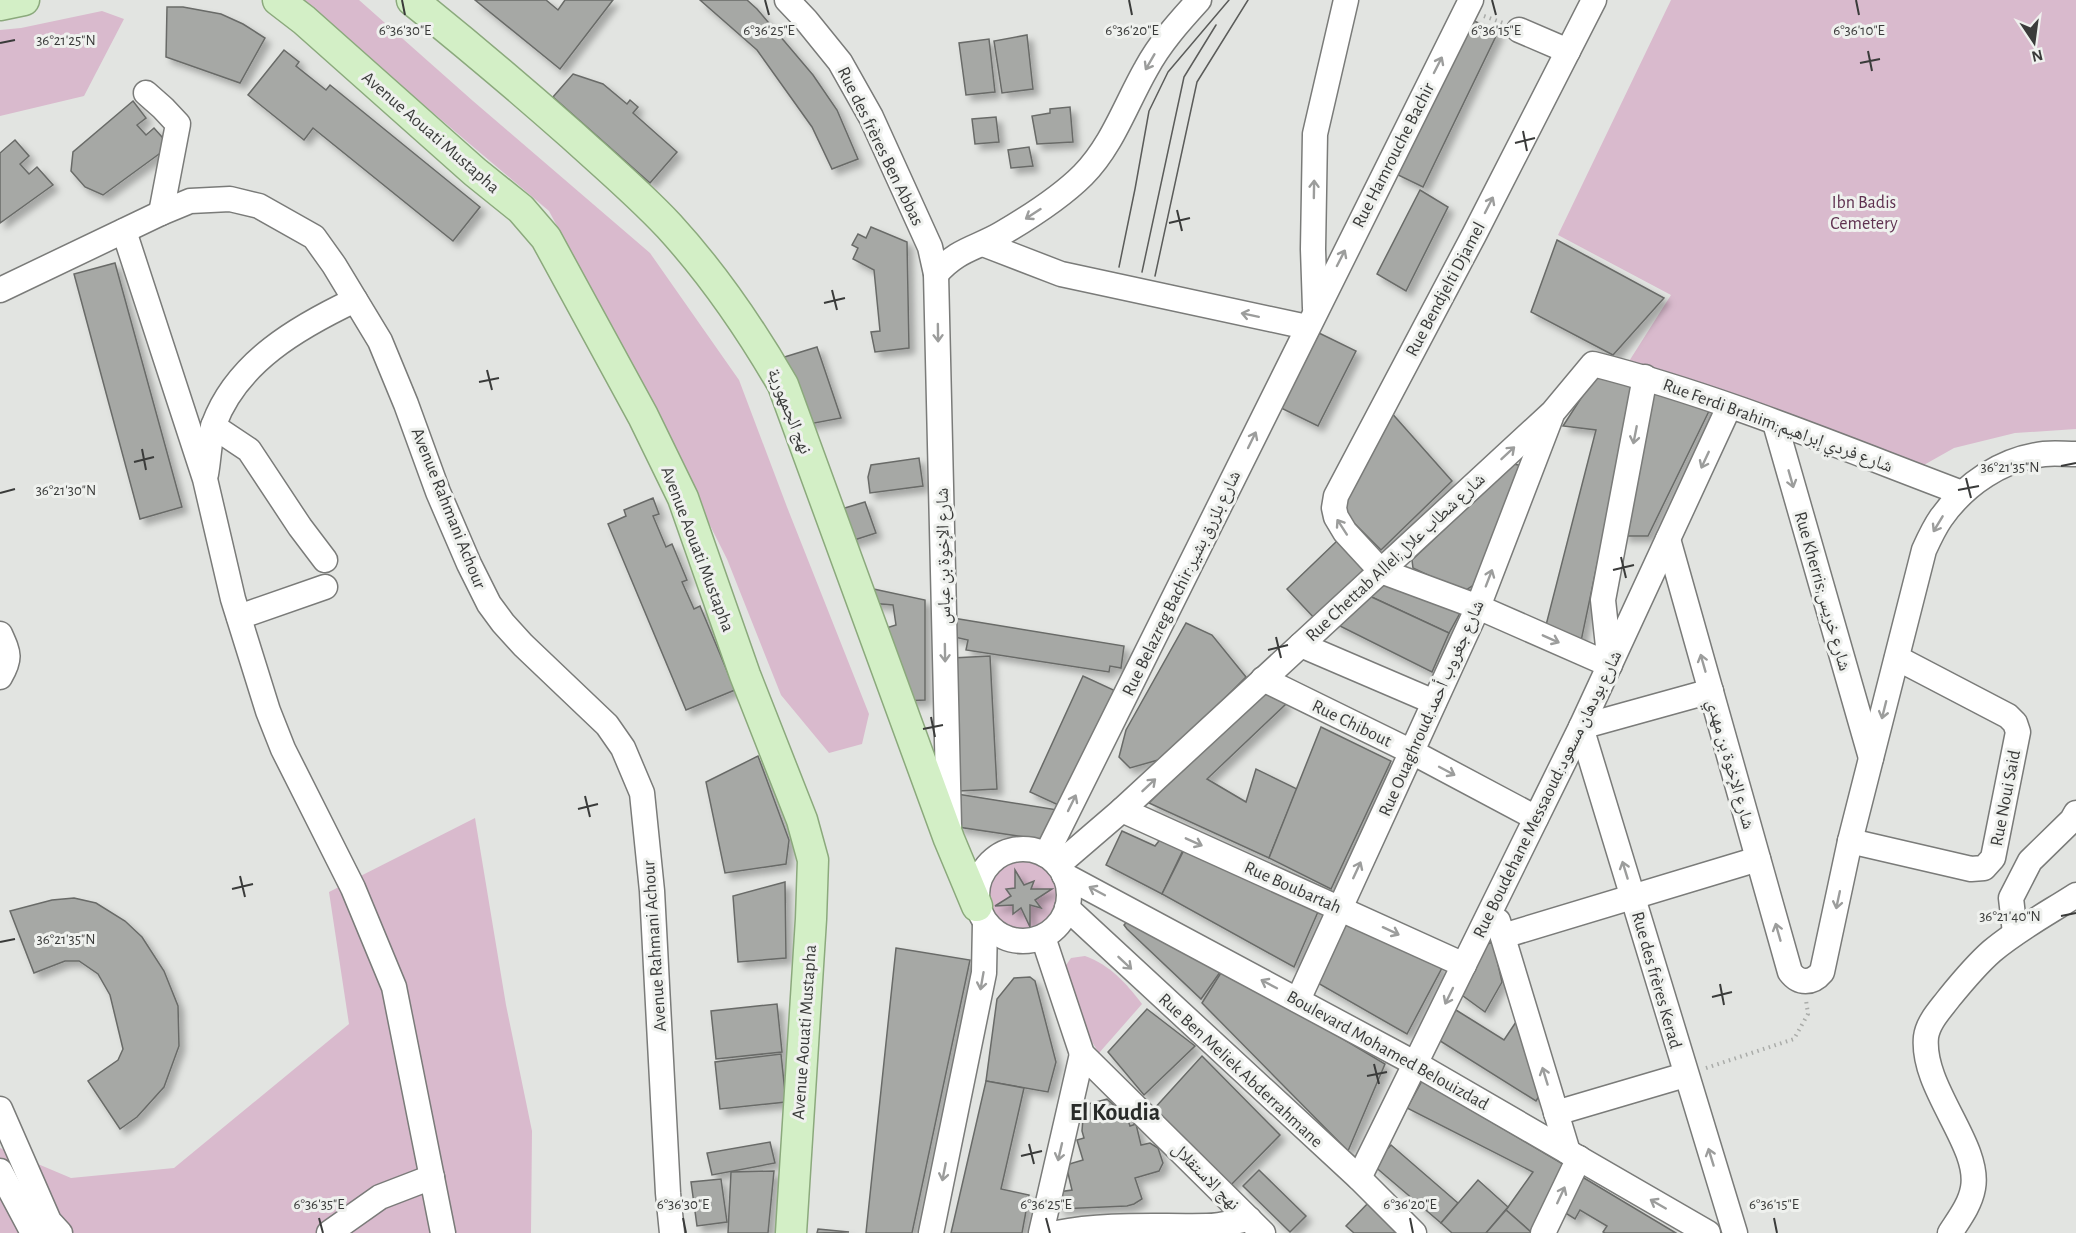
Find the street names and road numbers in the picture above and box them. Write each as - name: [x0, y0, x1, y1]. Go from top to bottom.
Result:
- street label: Rue des frères Ben Abbas: [834, 64, 926, 229]
- street label: Avenue Aouati Mustapha: [358, 68, 502, 197]
- street label: Rue Hamrouche Bachir: [1350, 80, 1438, 231]
- street label: Rue Bendjelti Djamel: [1403, 219, 1489, 360]
- street label: نهج الجمهورية: [762, 366, 814, 458]
- street label: Rue Ferdi Brahim;شارع فردي إبراهيم: [1659, 376, 1895, 480]
- street label: Avenue Rahmani Achour: [408, 425, 489, 592]
- street label: Avenue Aouati Mustapha: [657, 464, 737, 635]
- street label: Rue Belazreg Bachir;شارع بلزرق بشير: [1119, 468, 1245, 699]
- street label: Rue Chettab Allel;شارع شطاب علال: [1303, 470, 1489, 646]
- street label: شارع الإخوة بن عباس: [934, 488, 955, 624]
- street label: Rue Kherris;شارع خريس: [1790, 510, 1853, 673]
- street label: Rue Ouaghroud;شارع جغروب أحمد: [1373, 597, 1489, 820]
- street label: Rue Boudehane Messaoud;شارع بودهان مسعود: [1470, 648, 1626, 941]
- street label: Rue Chibout: [1309, 697, 1394, 751]
- street label: شارع الإخوة بن مهدي: [1699, 697, 1757, 832]
- street label: Rue Noui Said: [1988, 749, 2024, 848]
- street label: Avenue Rahmani Achour: [640, 859, 670, 1032]
- street label: Rue Boubartah: [1241, 859, 1344, 917]
- street label: Rue des frères Kerad: [1628, 910, 1684, 1051]
- street label: Avenue Aouati Mustapha: [790, 944, 820, 1120]
- street label: Boulevard Mohamed Belouizdad: [1284, 988, 1491, 1114]
- street label: Rue Ben Meliek Abderrahmane: [1155, 990, 1326, 1151]
- street label: نهج الاستقلال: [1167, 1139, 1243, 1215]

